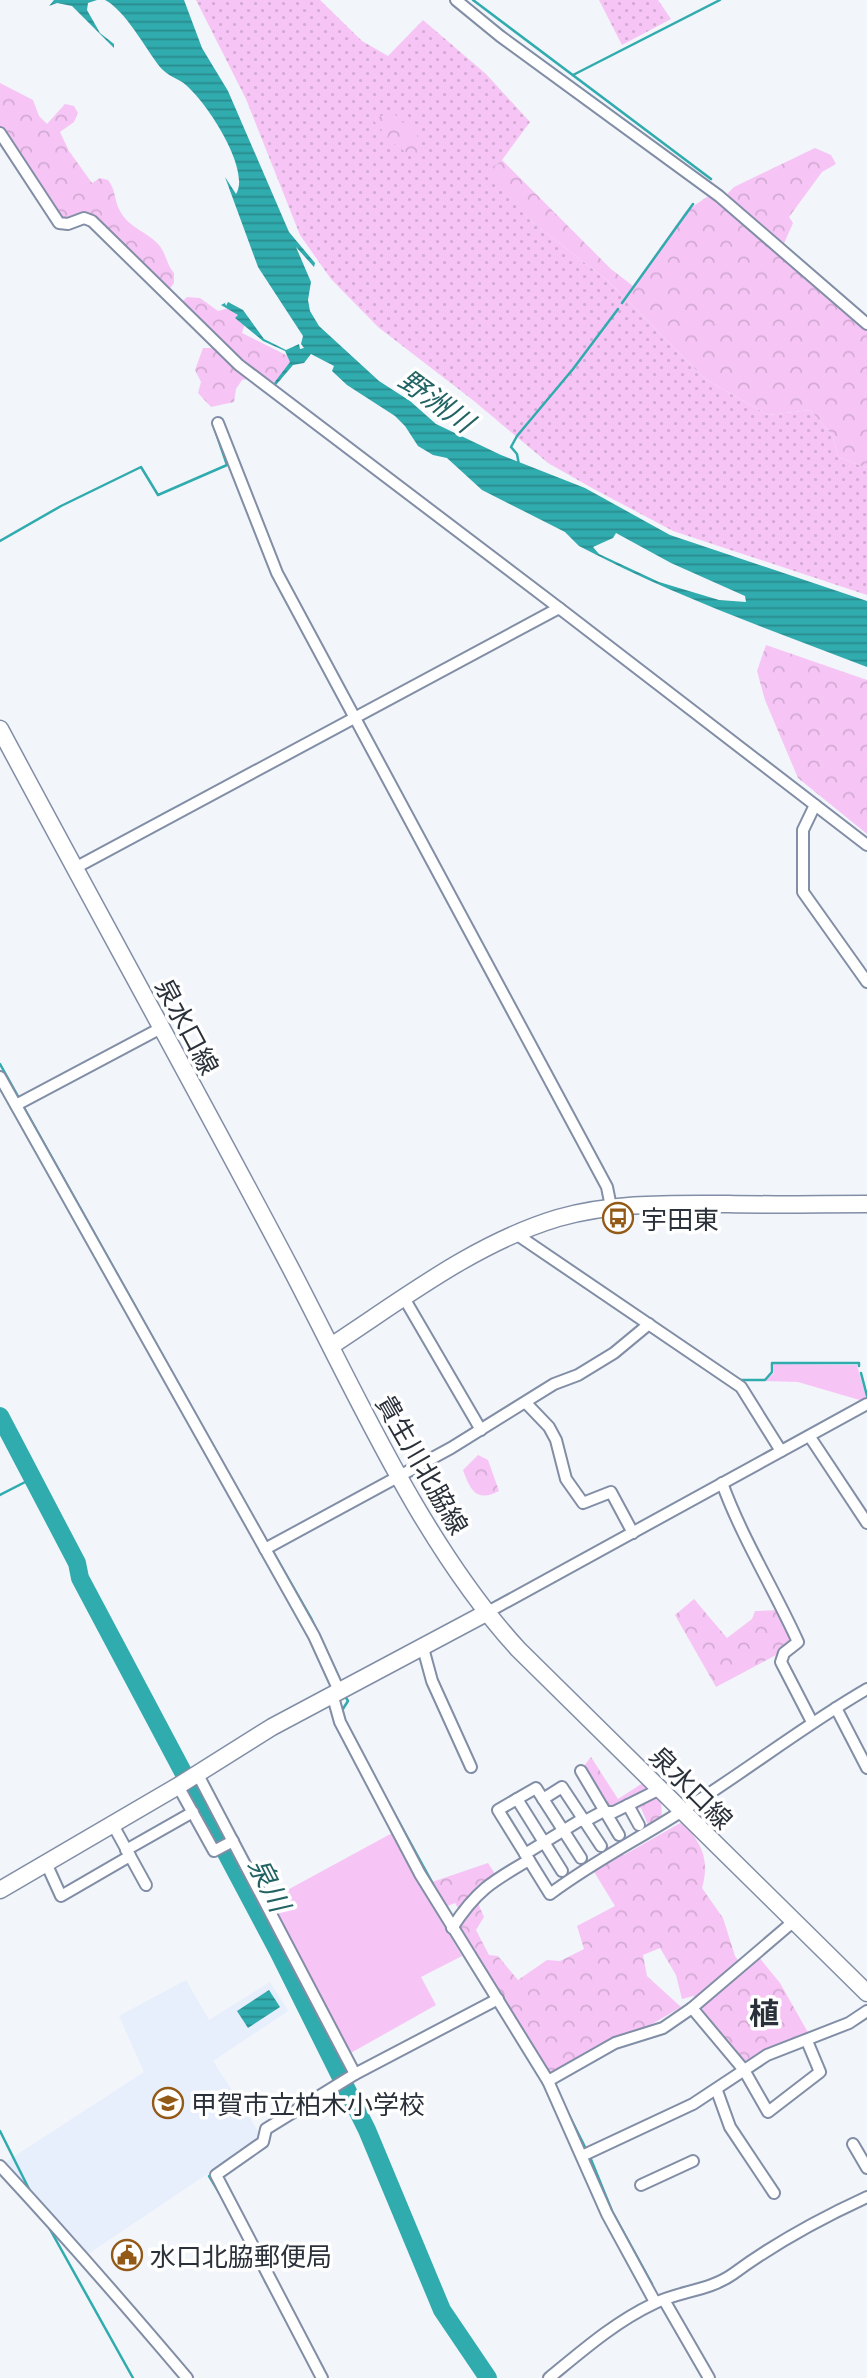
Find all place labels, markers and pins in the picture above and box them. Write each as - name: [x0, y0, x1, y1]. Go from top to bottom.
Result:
- bus stop icon: 宇田東: [601, 1201, 635, 1235]
- place label: 宇田東: [641, 1203, 719, 1234]
- school or university icon: 甲賀市立柏木小学校: [151, 2086, 185, 2120]
- place label: 甲賀市立柏木小学校: [191, 2088, 425, 2119]
- public building icon: 水口北脇郵便局: [110, 2238, 144, 2272]
- place label: 水口北脇郵便局: [150, 2240, 332, 2271]

